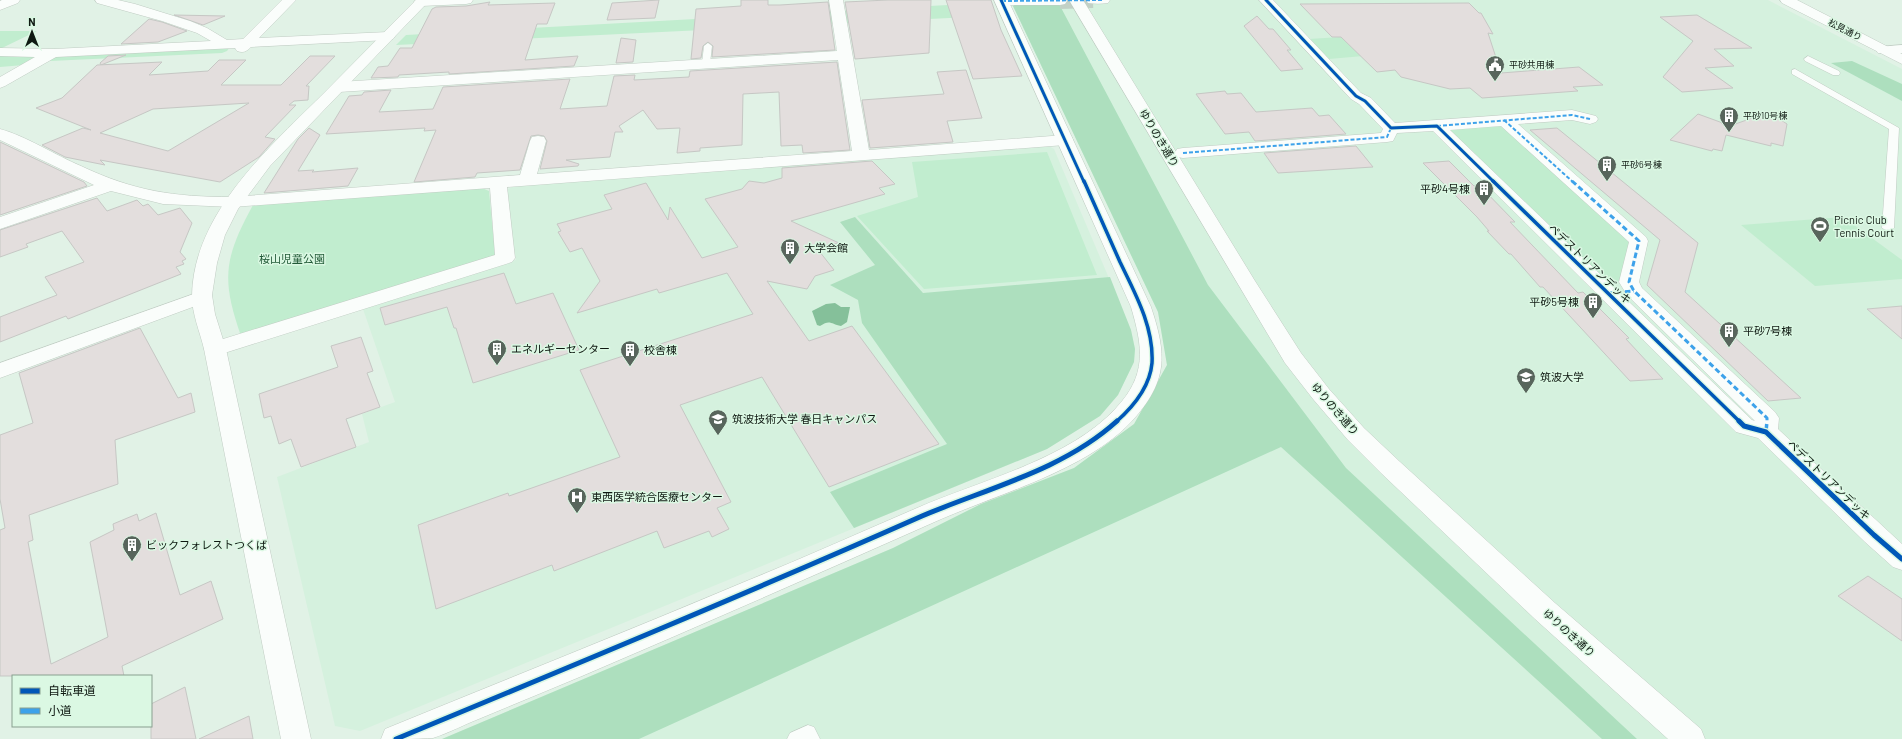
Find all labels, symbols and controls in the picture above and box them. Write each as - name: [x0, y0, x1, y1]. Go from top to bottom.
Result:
- north arrow: [12, 12, 52, 52]
- text: N: [28, 15, 36, 28]
- street label: 松見通り: [1827, 16, 1864, 43]
- public building icon: 平砂共用棟: [1484, 54, 1506, 82]
- place label: 平砂共用棟: [1509, 59, 1555, 70]
- building icon: 平砂10号棟: [1718, 105, 1740, 133]
- street label: ゆりのき通り: [1137, 106, 1182, 169]
- place label: 平砂10号棟: [1743, 110, 1788, 121]
- building icon: 平砂6号棟: [1596, 154, 1618, 182]
- place label: 平砂6号棟: [1621, 159, 1663, 170]
- building icon: 平砂4号棟: [1473, 178, 1495, 206]
- place label: 平砂4号棟: [1420, 182, 1470, 195]
- place label: Picnic Club Tennis Court: [1834, 213, 1894, 239]
- sports icon: Picnic Club Tennis Court: [1809, 215, 1831, 243]
- street label: ペデストリアンデッキ: [1546, 221, 1634, 306]
- building icon: 大学会館: [779, 237, 801, 265]
- place label: 大学会館: [804, 241, 848, 254]
- park label: 桜山児童公園: [259, 252, 325, 265]
- building icon: 平砂5号棟: [1582, 291, 1604, 319]
- place label: 平砂5号棟: [1529, 295, 1579, 308]
- building icon: 平砂7号棟: [1718, 320, 1740, 348]
- place label: 平砂7号棟: [1743, 324, 1792, 337]
- building icon: エネルギーセンター: [486, 338, 508, 366]
- building icon: 校舎棟: [619, 339, 641, 367]
- place label: エネルギーセンター: [511, 342, 610, 355]
- place label: 校舎棟: [644, 343, 677, 356]
- school or university icon: 筑波大学: [1515, 366, 1537, 394]
- place label: 筑波大学: [1540, 370, 1584, 383]
- street label: ゆりのき通り: [1309, 380, 1362, 438]
- school or university icon: 筑波技術大学 春日キャンパス: [707, 408, 729, 436]
- place label: 筑波技術大学 春日キャンパス: [732, 412, 877, 425]
- street label: ペデストリアンデッキ: [1785, 437, 1873, 522]
- hospital icon: 東西医学統合医療センター: [566, 486, 588, 514]
- place label: 東西医学統合医療センター: [591, 490, 723, 503]
- building icon: ビックフォレストつくば: [121, 534, 143, 562]
- place label: ビックフォレストつくば: [146, 538, 267, 551]
- street label: ゆりのき通り: [1541, 606, 1598, 659]
- legend: [12, 675, 152, 727]
- text: 自転車道: [48, 683, 96, 697]
- text: 小道: [48, 703, 72, 717]

